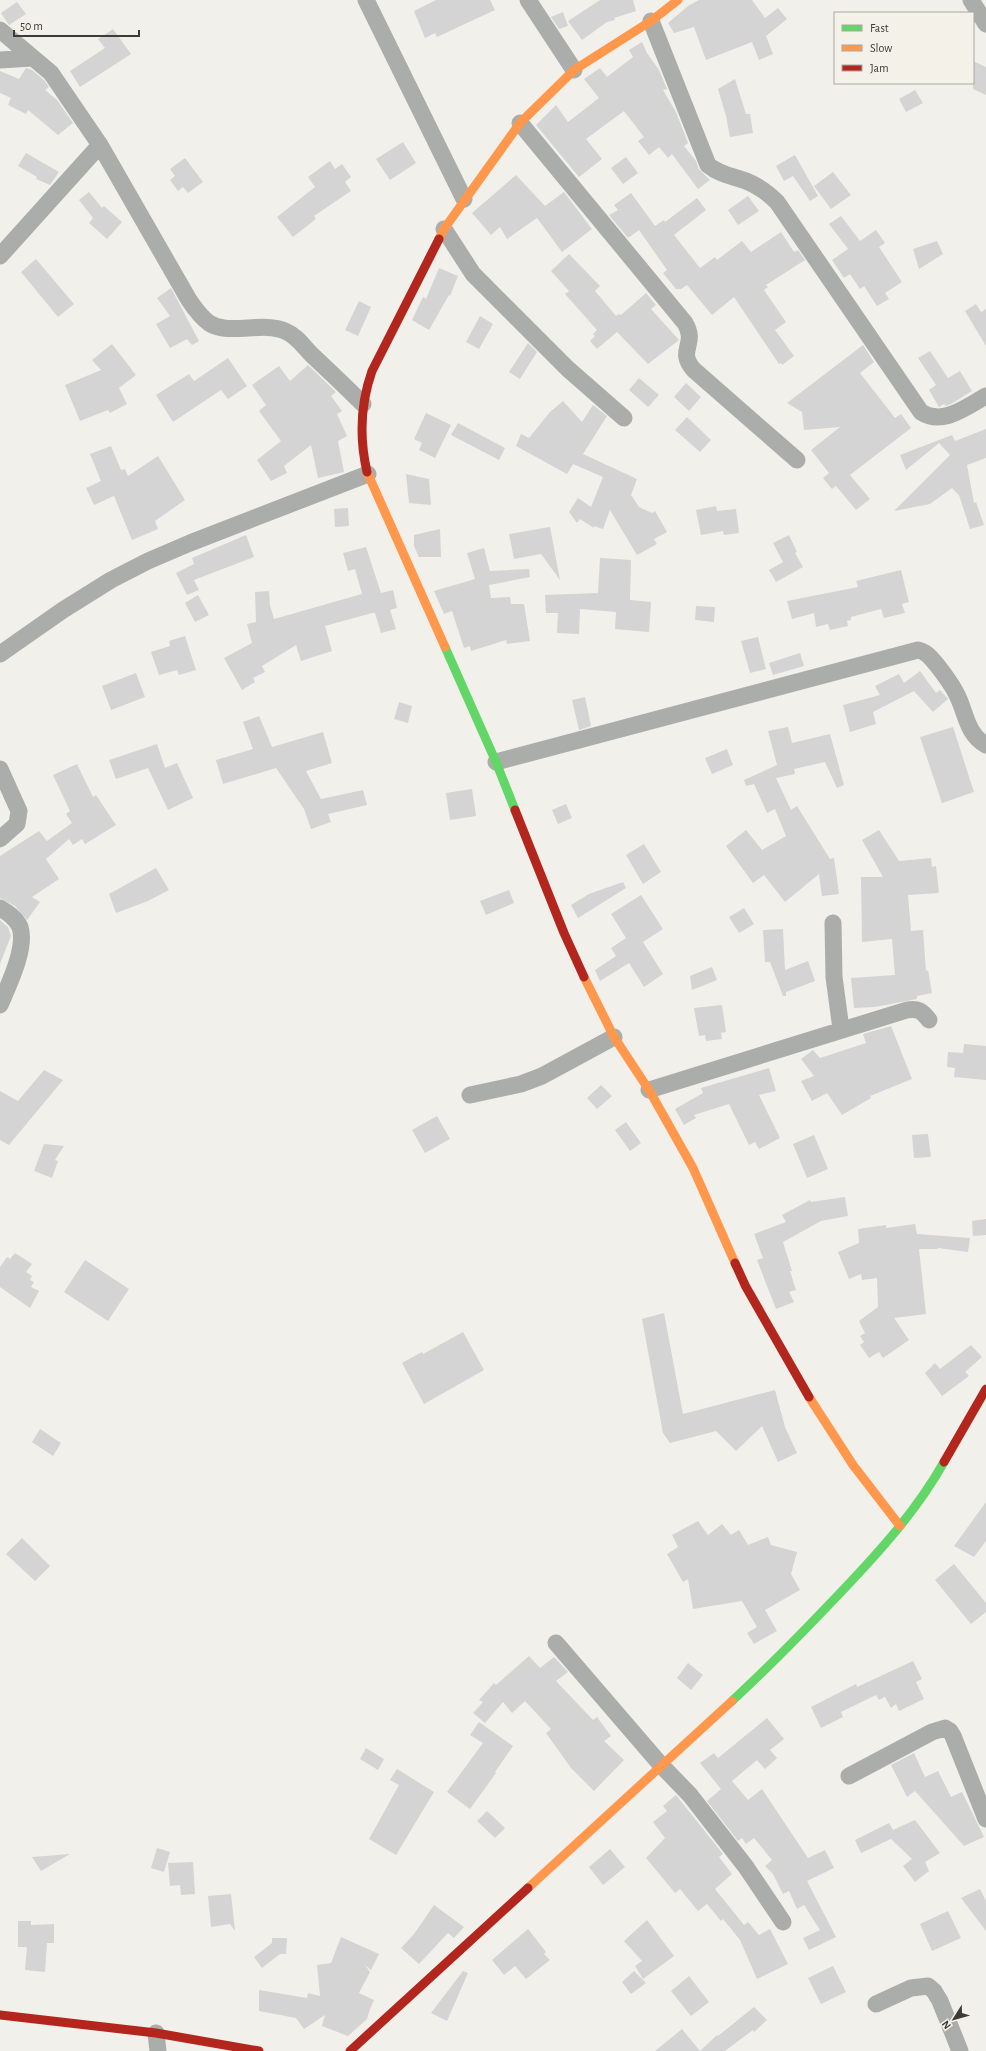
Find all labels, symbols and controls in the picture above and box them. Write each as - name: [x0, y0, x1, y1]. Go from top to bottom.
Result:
- scale bar: [14, 12, 139, 38]
- legend: [834, 12, 974, 84]
- text: 50 m: [20, 20, 43, 32]
- text: Fast: [870, 22, 889, 34]
- text: Slow: [870, 42, 892, 54]
- text: Jam: [870, 62, 889, 74]
- north arrow: [934, 1999, 974, 2039]
- text: N: [940, 2018, 953, 2031]

